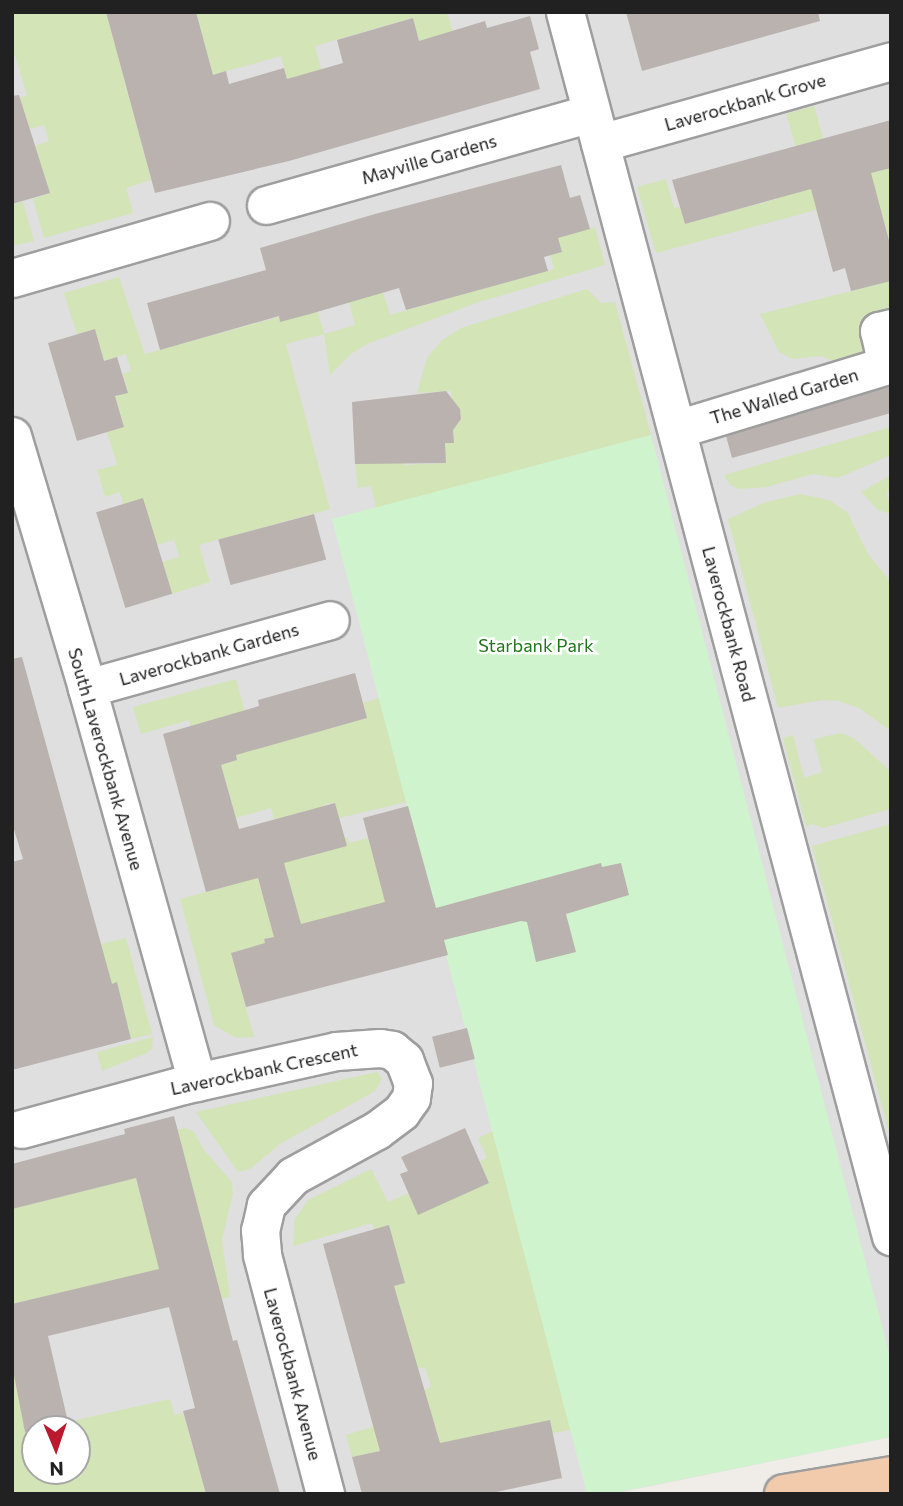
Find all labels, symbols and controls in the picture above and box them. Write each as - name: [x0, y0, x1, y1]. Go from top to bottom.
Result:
- street label: Laverockbank Grove: [662, 69, 828, 135]
- street label: Mayville Gardens: [359, 129, 499, 189]
- street label: The Walled Garden: [707, 363, 861, 429]
- street label: Laverockbank Road: [698, 544, 760, 704]
- street label: Laverockbank Gardens: [117, 618, 301, 690]
- park label: Starbank Park: [478, 634, 594, 656]
- street label: South Laverockbank Avenue: [64, 645, 148, 873]
- street label: Laverockbank Crescent: [168, 1039, 360, 1099]
- street label: Laverockbank Avenue: [260, 1285, 326, 1463]
- north arrow: [21, 1415, 91, 1485]
- text: N: [49, 1458, 64, 1481]

